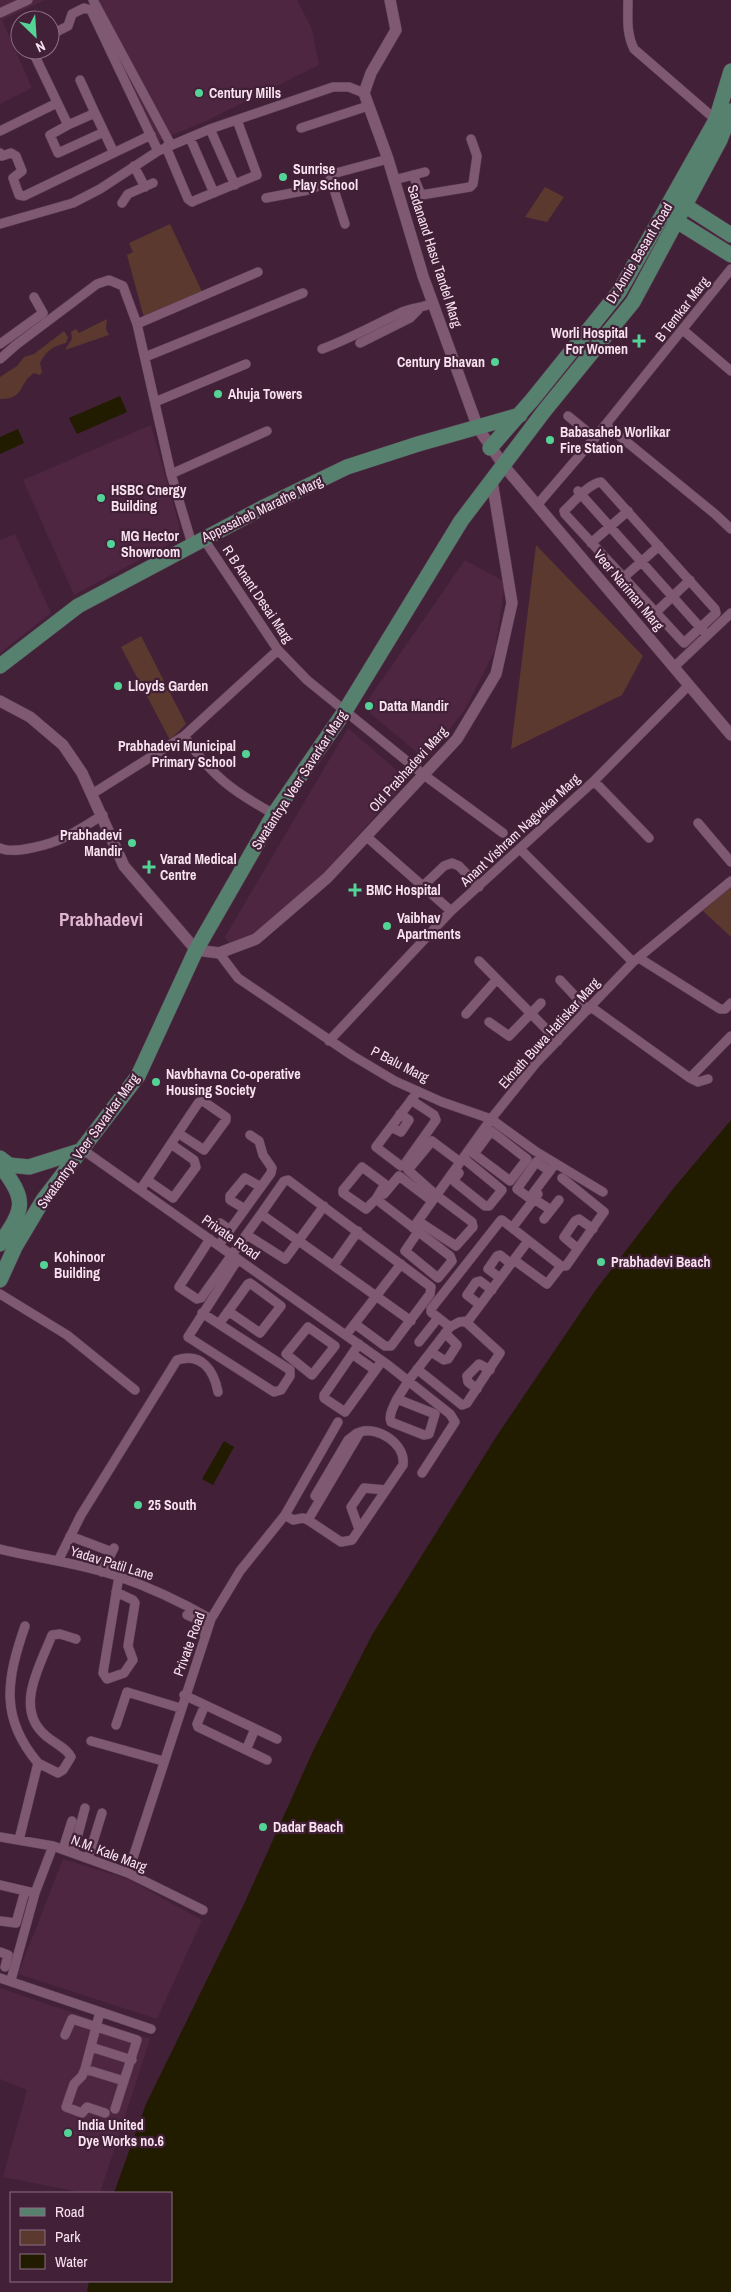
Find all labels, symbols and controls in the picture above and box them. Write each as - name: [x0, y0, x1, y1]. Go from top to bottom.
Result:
- north arrow: [10, 10, 60, 60]
- text: N: [33, 37, 48, 57]
- place label: Century Mills: [209, 84, 281, 102]
- marker: Century Mills: [193, 87, 205, 99]
- place label: Sunrise Play School: [293, 160, 358, 194]
- marker: Sunrise Play School: [277, 171, 289, 183]
- street label: Sadanand Hasu Tandel Marg: [403, 182, 467, 330]
- street label: Dr Annie Besant Road: [602, 199, 676, 307]
- street label: B Temkar Marg: [651, 272, 713, 345]
- place label: Worli Hospital For Women: [551, 324, 628, 358]
- marker: Worli Hospital For Women: [632, 334, 646, 348]
- place label: Century Bhavan: [397, 353, 485, 371]
- marker: Century Bhavan: [489, 356, 501, 368]
- place label: Ahuja Towers: [228, 385, 302, 403]
- marker: Ahuja Towers: [212, 388, 224, 400]
- place label: Babasaheb Worlikar Fire Station: [560, 423, 671, 457]
- marker: Babasaheb Worlikar Fire Station: [544, 434, 556, 446]
- street label: Appasaheb Marathe Marg: [198, 472, 326, 547]
- place label: HSBC Cnergy Building: [111, 481, 187, 515]
- marker: HSBC Cnergy Building: [95, 492, 107, 504]
- place label: MG Hector Showroom: [121, 527, 180, 561]
- marker: MG Hector Showroom: [105, 538, 117, 550]
- street label: R B Anant Desai Marg: [219, 542, 298, 647]
- street label: Veer Nariman Marg: [590, 546, 668, 635]
- place label: Lloyds Garden: [128, 677, 208, 695]
- marker: Lloyds Garden: [112, 680, 124, 692]
- place label: Datta Mandir: [379, 697, 449, 715]
- marker: Datta Mandir: [363, 700, 375, 712]
- street label: Swatantrya Veer Savarkar Marg: [247, 706, 351, 853]
- street label: Old Prabhadevi Marg: [365, 722, 452, 816]
- place label: Prabhadevi Municipal Primary School: [118, 737, 236, 771]
- marker: Prabhadevi Municipal Primary School: [240, 748, 252, 760]
- street label: Anant Vishram Nagvekar Marg: [456, 769, 584, 891]
- place label: Prabhadevi Mandir: [60, 826, 123, 860]
- marker: Prabhadevi Mandir: [126, 837, 138, 849]
- place label: Varad Medical Centre: [160, 850, 237, 884]
- marker: Varad Medical Centre: [142, 860, 156, 874]
- place label: BMC Hospital: [366, 881, 441, 899]
- marker: BMC Hospital: [348, 883, 362, 897]
- district label: Prabhadevi: [59, 906, 143, 932]
- place label: Vaibhav Apartments: [397, 909, 461, 943]
- marker: Vaibhav Apartments: [381, 920, 393, 932]
- street label: Eknath Buwa Hatiskar Marg: [494, 973, 604, 1092]
- street label: P Balu Marg: [368, 1042, 433, 1087]
- place label: Navbhavna Co-operative Housing Society: [166, 1065, 301, 1099]
- street label: Swatantrya Veer Savarkar Marg: [33, 1069, 143, 1212]
- marker: Navbhavna Co-operative Housing Society: [150, 1076, 162, 1088]
- street label: Private Road: [198, 1210, 264, 1264]
- place label: Kohinoor Building: [54, 1248, 106, 1282]
- place label: Prabhadevi Beach: [611, 1253, 711, 1271]
- marker: Prabhadevi Beach: [595, 1256, 607, 1268]
- marker: Kohinoor Building: [38, 1259, 50, 1271]
- place label: 25 South: [148, 1496, 196, 1514]
- marker: 25 South: [132, 1499, 144, 1511]
- street label: Yadav Patil Lane: [68, 1542, 156, 1584]
- street label: Private Road: [169, 1609, 209, 1679]
- place label: Dadar Beach: [273, 1818, 343, 1836]
- marker: Dadar Beach: [257, 1821, 269, 1833]
- street label: N.M. Kale Marg: [69, 1830, 150, 1876]
- place label: India United Dye Works no.6: [78, 2116, 164, 2150]
- marker: India United Dye Works no.6: [62, 2127, 74, 2139]
- legend: [10, 2192, 172, 2282]
- text: Road: [55, 2201, 84, 2222]
- text: Park: [55, 2226, 81, 2247]
- text: Water: [55, 2251, 87, 2272]

